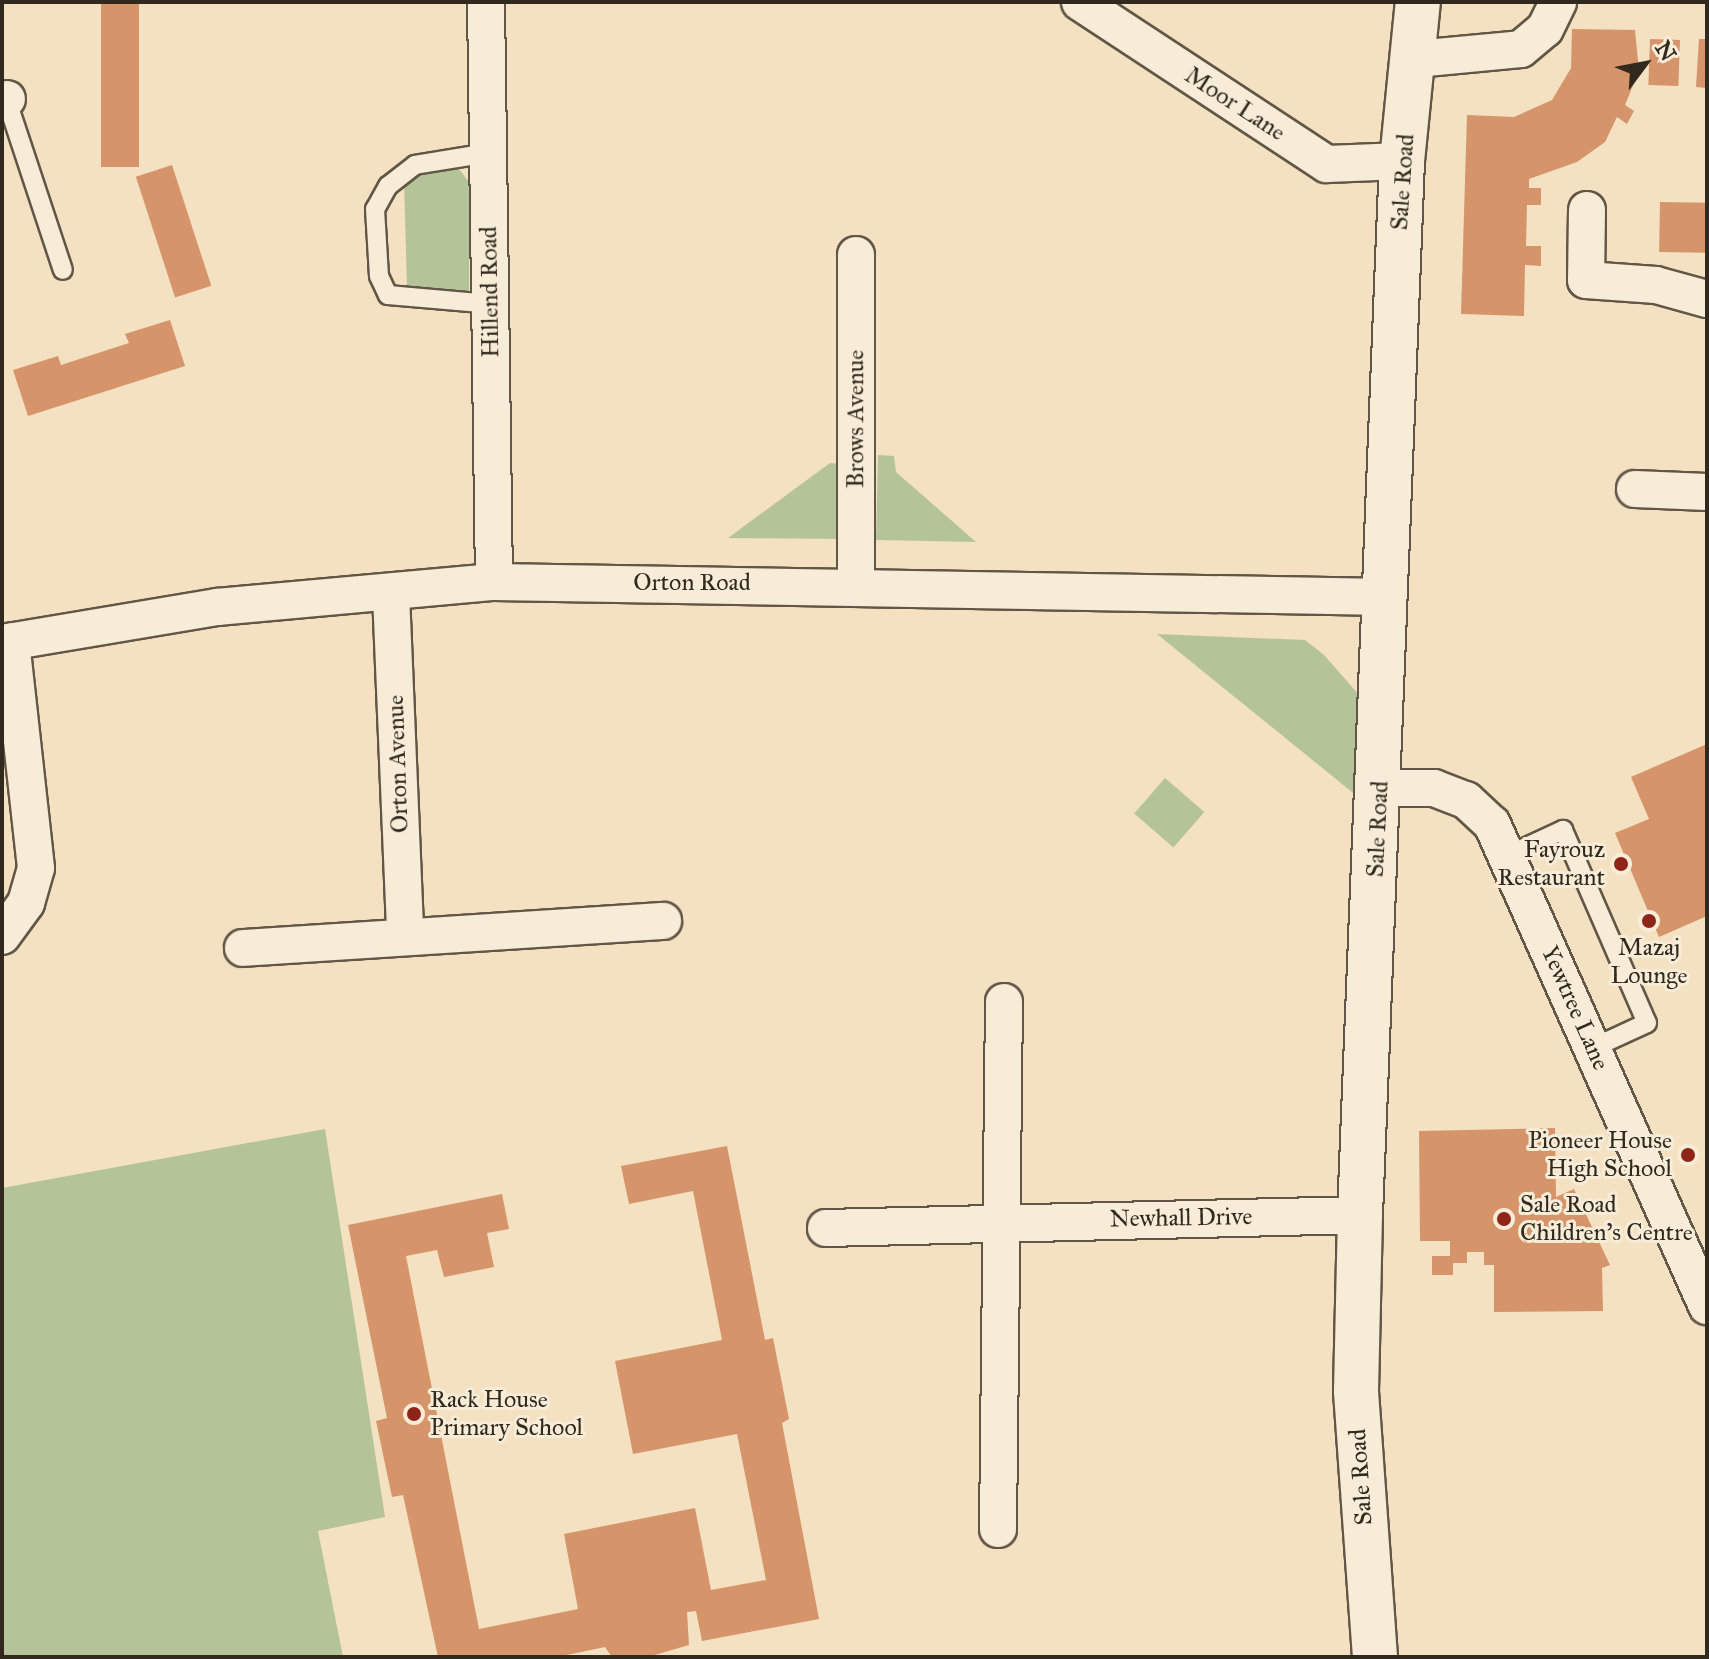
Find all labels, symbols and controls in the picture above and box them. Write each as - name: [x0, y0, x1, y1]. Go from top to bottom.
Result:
- north arrow: [1605, 24, 1685, 104]
- text: N: [1649, 36, 1682, 66]
- street label: Moor Lane: [1179, 61, 1291, 147]
- street label: Sale Road: [1385, 133, 1421, 231]
- street label: Hillend Road: [474, 226, 506, 358]
- street label: Brows Avenue: [842, 350, 870, 488]
- street label: Orton Road: [633, 569, 751, 597]
- street label: Orton Avenue: [381, 694, 415, 834]
- street label: Sale Road: [1361, 780, 1395, 878]
- place label: Fayrouz Restaurant: [1498, 836, 1605, 892]
- marker: Fayrouz Restaurant: [1612, 855, 1630, 873]
- marker: Mazaj Lounge: [1640, 912, 1658, 930]
- place label: Mazaj Lounge: [1611, 934, 1687, 990]
- street label: Yewtree Lane: [1535, 942, 1615, 1074]
- place label: Pioneer House High School: [1528, 1127, 1672, 1183]
- marker: Pioneer House High School: [1679, 1146, 1697, 1164]
- place label: Sale Road Children's Centre: [1520, 1191, 1693, 1247]
- street label: Newhall Drive: [1109, 1202, 1253, 1234]
- marker: Sale Road Children's Centre: [1495, 1210, 1513, 1228]
- place label: Rack House Primary School: [430, 1386, 583, 1442]
- marker: Rack House Primary School: [405, 1405, 423, 1423]
- street label: Sale Road: [1343, 1428, 1379, 1526]

